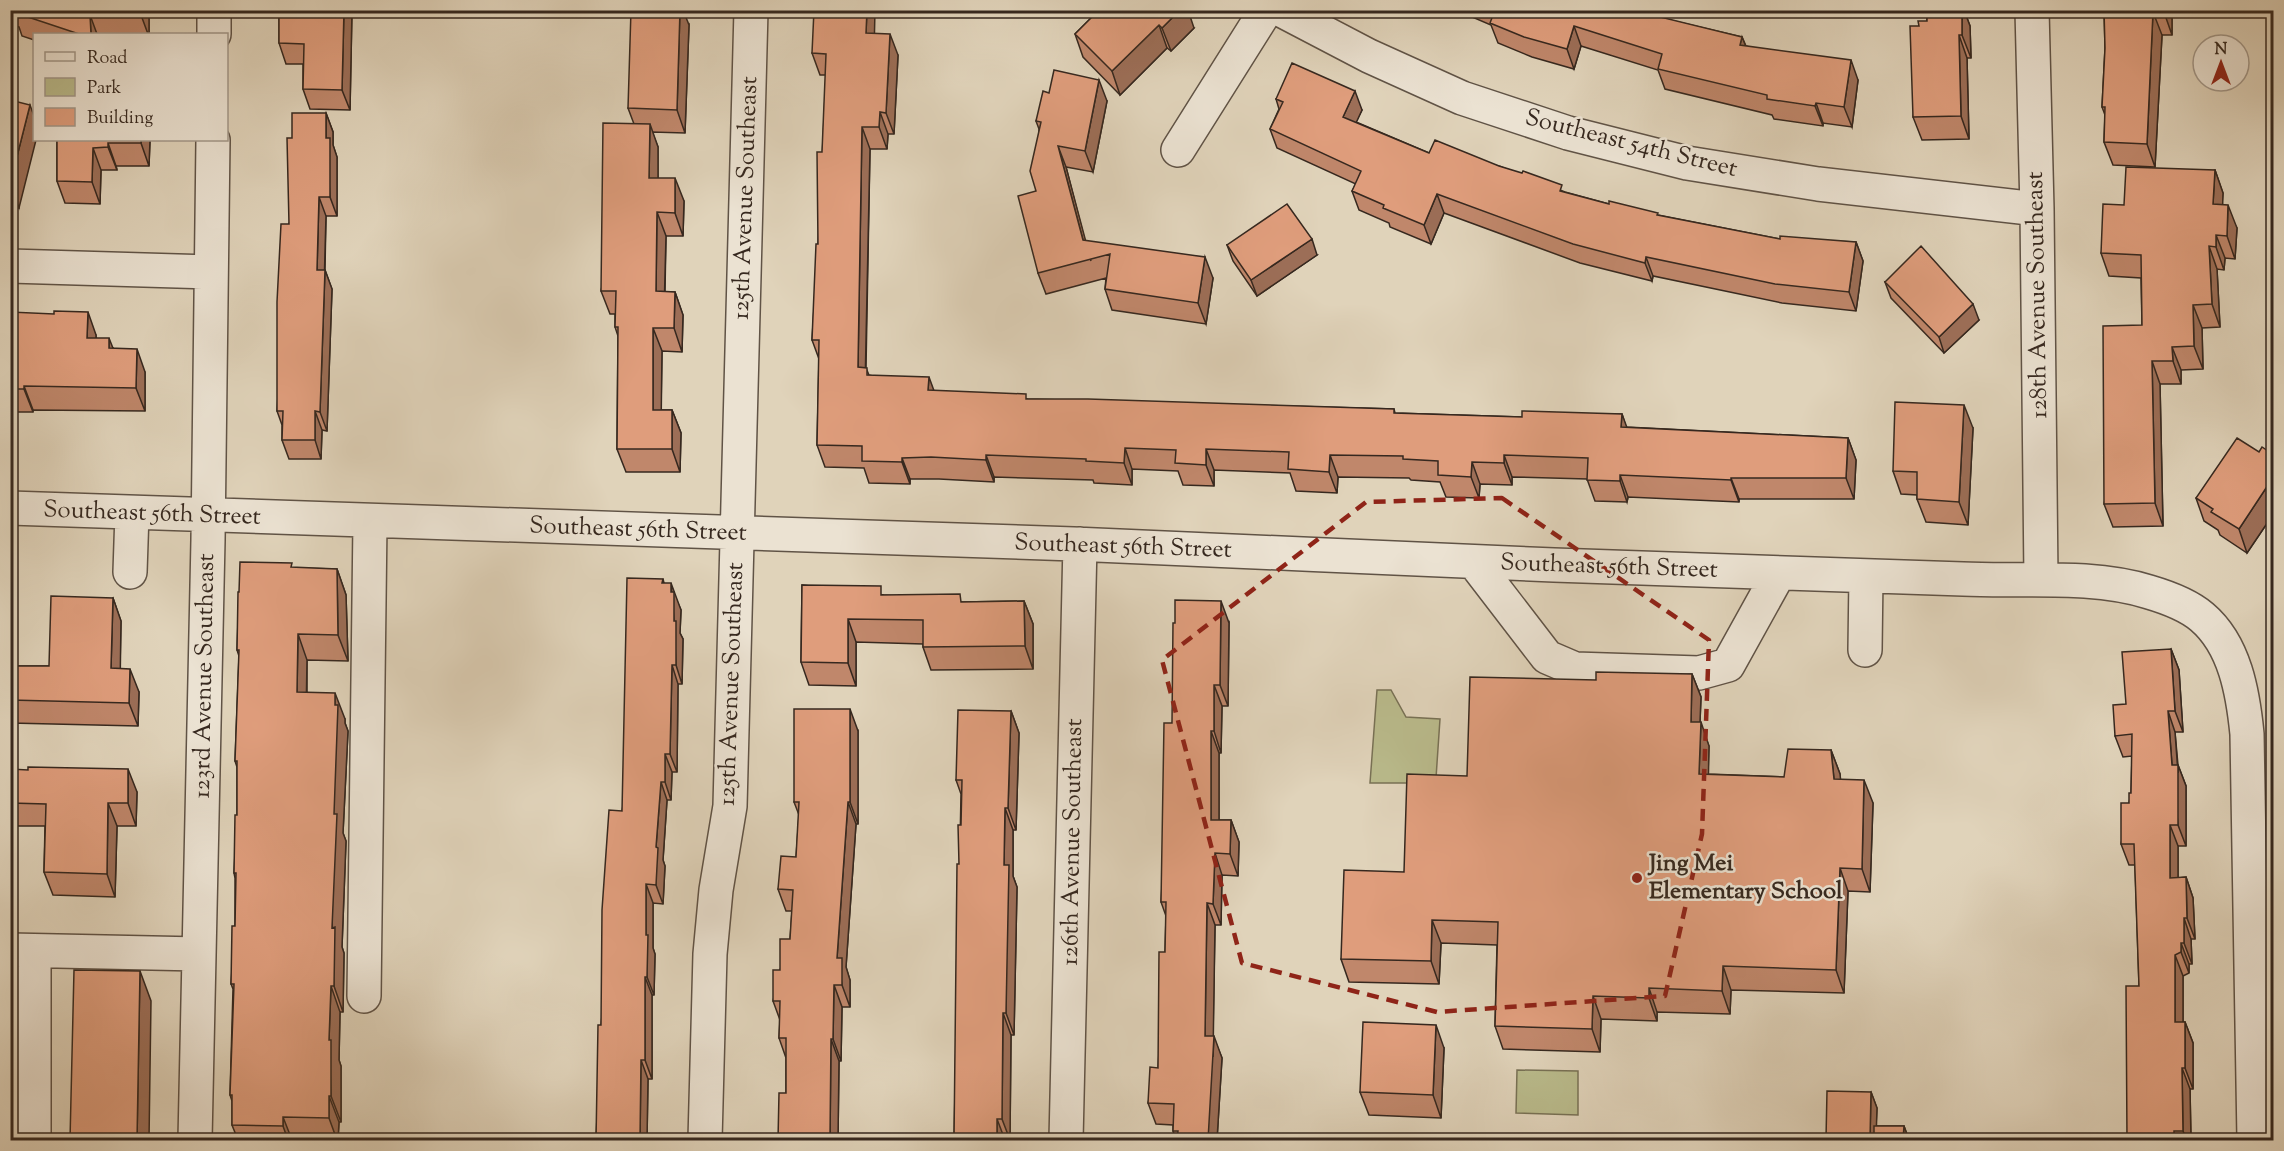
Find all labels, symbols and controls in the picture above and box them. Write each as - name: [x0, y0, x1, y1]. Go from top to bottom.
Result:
- legend: [33, 33, 228, 141]
- north arrow: [2191, 33, 2251, 93]
- text: N: [2215, 39, 2228, 62]
- text: Road: [87, 46, 127, 72]
- text: Park: [87, 76, 122, 102]
- street label: 125th Avenue Southeast: [725, 76, 767, 320]
- street label: Southeast 54th Street: [1521, 101, 1741, 187]
- text: Building: [87, 106, 153, 132]
- street label: 128th Avenue Southeast: [2019, 171, 2057, 419]
- street label: Southeast 56th Street: [43, 493, 261, 535]
- street label: Southeast 56th Street: [529, 509, 747, 551]
- street label: Southeast 56th Street: [1014, 526, 1232, 568]
- street label: Southeast 56th Street: [1500, 546, 1718, 588]
- street label: 123rd Avenue Southeast: [186, 553, 224, 799]
- street label: 125th Avenue Southeast: [711, 562, 753, 806]
- street label: 126th Avenue Southeast: [1054, 718, 1092, 966]
- place label: Jing Mei Elementary School: [1647, 847, 1843, 909]
- marker: Jing Mei Elementary School: [1630, 871, 1644, 885]

